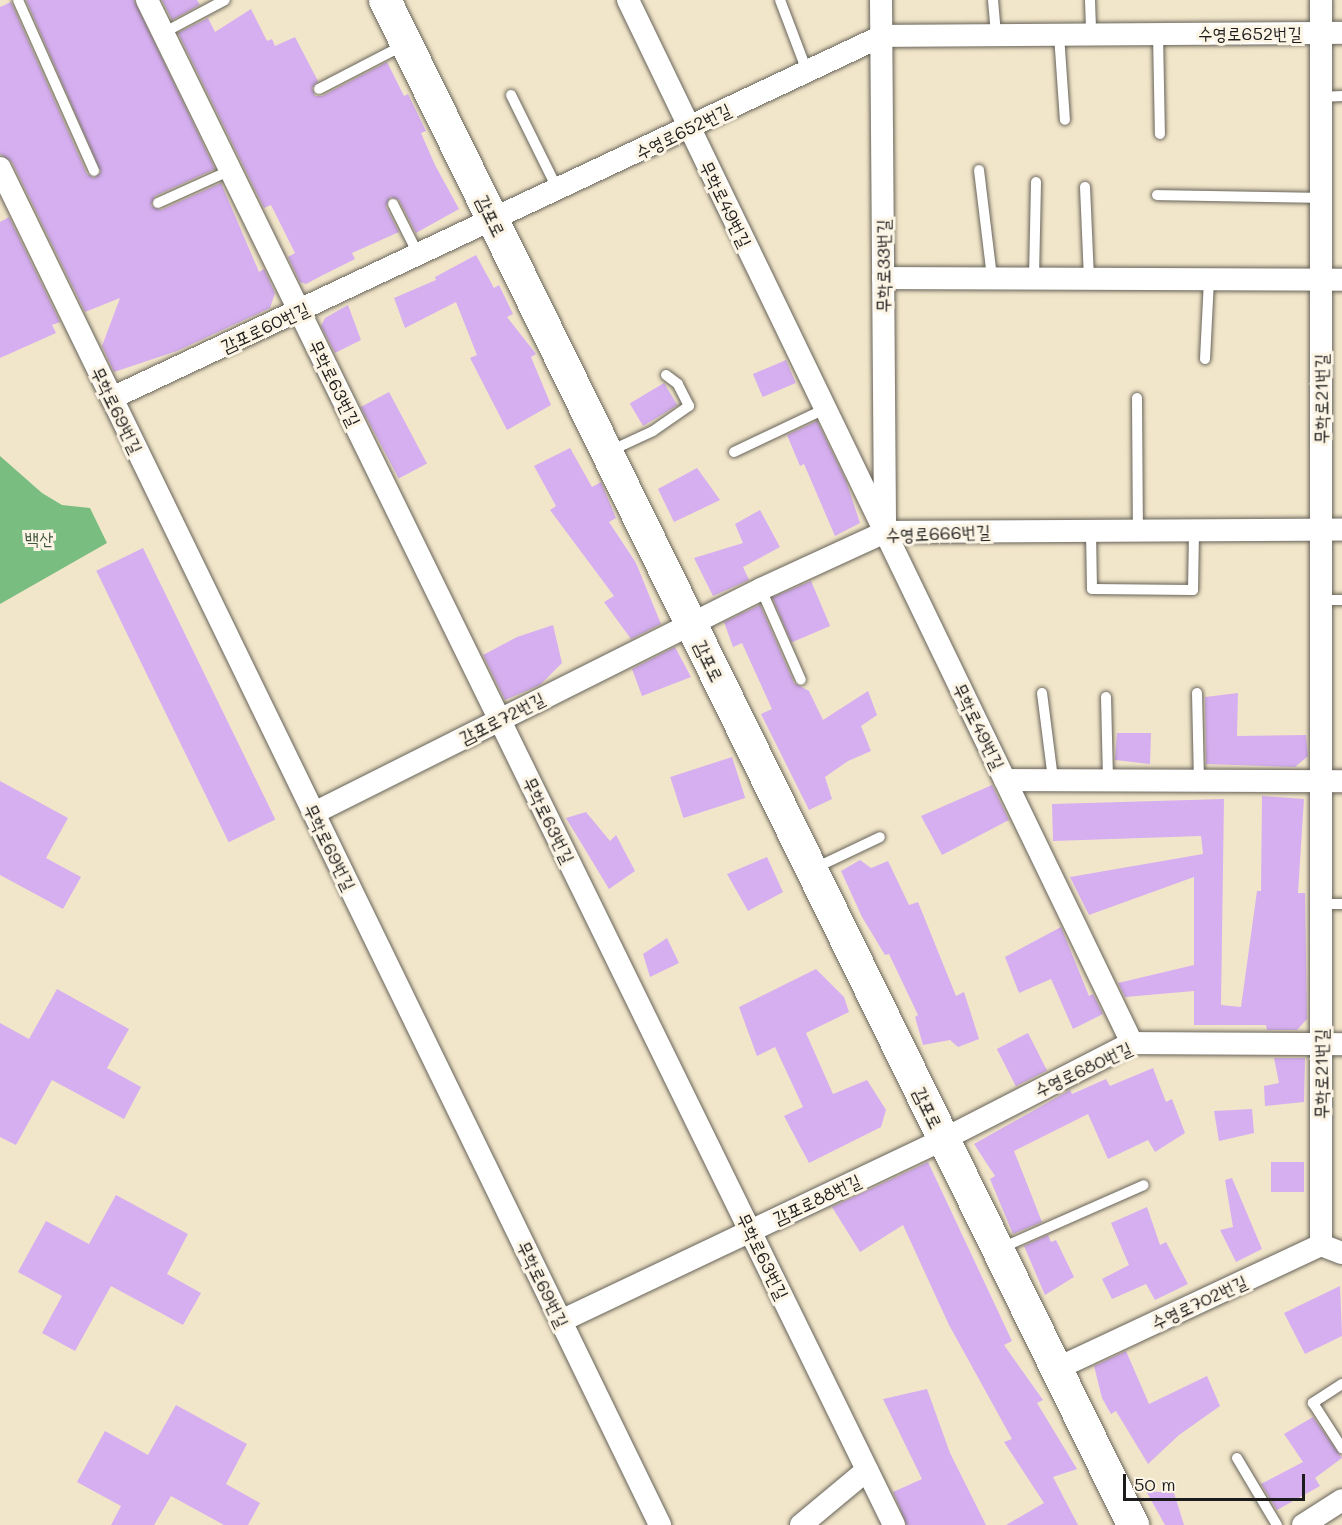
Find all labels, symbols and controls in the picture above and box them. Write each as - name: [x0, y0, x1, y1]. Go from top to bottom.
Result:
- street label: 수영로652번길: [1198, 22, 1302, 44]
- street label: 수영로652번길: [632, 99, 734, 163]
- street label: 무학로49번길: [696, 157, 756, 251]
- street label: 감포로: [472, 192, 510, 240]
- street label: 무학로33번길: [872, 219, 894, 313]
- street label: 감포로60번길: [218, 297, 312, 357]
- street label: 무학로63번길: [305, 336, 365, 430]
- street label: 무학로21번길: [1310, 354, 1332, 444]
- street label: 무학로69번길: [87, 363, 147, 457]
- street label: 수영로666번길: [885, 520, 991, 546]
- park label: 백산: [25, 527, 53, 549]
- street label: 감포로: [690, 637, 728, 685]
- street label: 무학로49번길: [949, 679, 1009, 773]
- street label: 감포로72번길: [456, 687, 548, 749]
- street label: 무학로63번길: [519, 773, 579, 867]
- street label: 무학로69번길: [300, 800, 360, 894]
- street label: 무학로21번길: [1310, 1029, 1332, 1119]
- street label: 수영로680번길: [1031, 1037, 1135, 1101]
- street label: 감포로: [909, 1084, 947, 1132]
- street label: 감포로88번길: [770, 1169, 864, 1229]
- street label: 무학로63번길: [733, 1209, 793, 1303]
- street label: 무학로69번길: [513, 1237, 573, 1331]
- street label: 수영로702번길: [1148, 1270, 1250, 1334]
- scale bar: [1126, 1462, 1308, 1500]
- text: 50 m: [1134, 1472, 1176, 1496]

